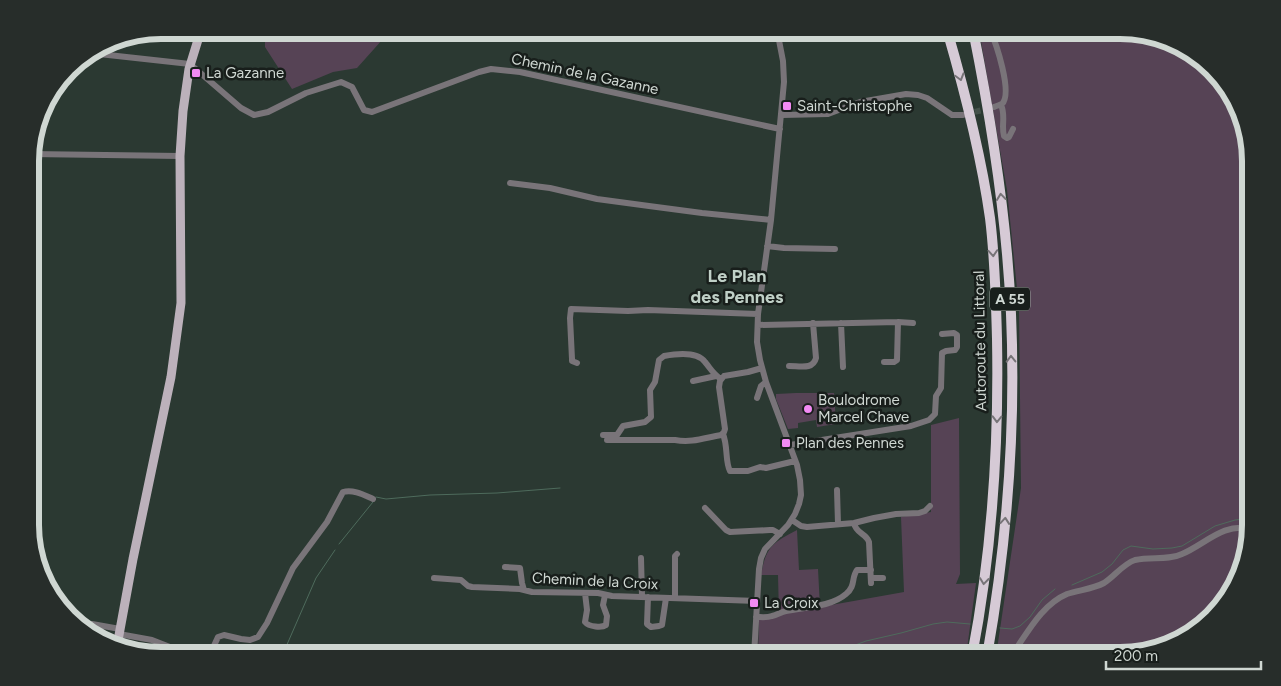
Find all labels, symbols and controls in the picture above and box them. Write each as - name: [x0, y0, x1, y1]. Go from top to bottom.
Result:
- street label: Chemin de la Gazanne: [510, 50, 660, 98]
- place label: La Gazanne: [206, 64, 284, 82]
- marker: La Gazanne: [190, 67, 202, 79]
- one-way arrow: [955, 72, 965, 80]
- place label: Saint-Christophe: [797, 97, 912, 115]
- marker: Saint-Christophe: [781, 100, 793, 112]
- one-way arrow: [996, 193, 1007, 201]
- one-way arrow: [988, 250, 999, 258]
- district label: Le Plan des Pennes: [691, 265, 784, 308]
- street label: Autoroute du Littoral: [970, 271, 990, 411]
- road number: A 55: [990, 288, 1030, 310]
- one-way arrow: [1006, 355, 1017, 363]
- place label: Boulodrome Marcel Chave: [818, 391, 909, 426]
- marker: Boulodrome Marcel Chave: [802, 403, 814, 415]
- one-way arrow: [992, 416, 1002, 424]
- place label: Plan des Pennes: [796, 434, 904, 452]
- marker: Plan des Pennes: [780, 437, 792, 449]
- one-way arrow: [1000, 517, 1011, 525]
- street label: Chemin de la Croix: [531, 569, 659, 593]
- one-way arrow: [979, 578, 990, 586]
- place label: La Croix: [764, 594, 818, 612]
- marker: La Croix: [748, 597, 760, 609]
- scale bar: [1106, 638, 1261, 670]
- text: 200 m: [1114, 647, 1158, 665]

